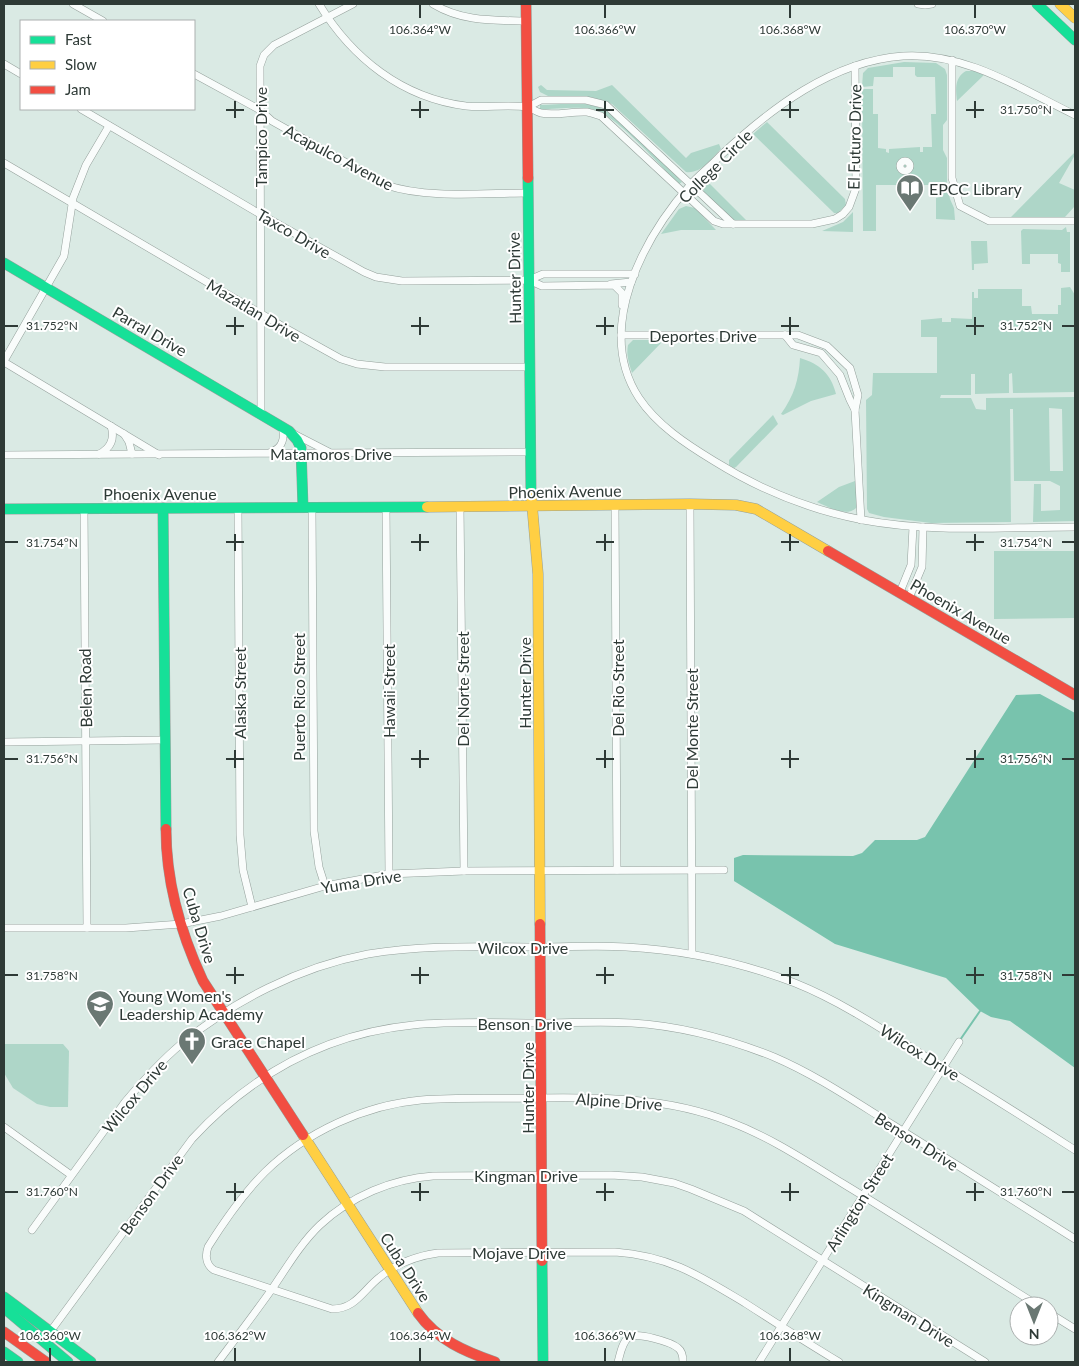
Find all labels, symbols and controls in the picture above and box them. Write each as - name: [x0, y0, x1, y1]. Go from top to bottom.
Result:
- legend: [20, 20, 195, 110]
- text: 106.364°W: [389, 22, 452, 37]
- text: 106.366°W: [574, 22, 637, 37]
- text: 106.368°W: [759, 22, 822, 37]
- text: 106.370°W: [944, 22, 1007, 37]
- text: Fast: [65, 30, 92, 48]
- text: Slow: [65, 55, 97, 73]
- text: Jam: [65, 80, 91, 98]
- street label: El Futuro Drive: [844, 84, 864, 190]
- street label: Tampico Drive: [251, 87, 270, 187]
- text: 31.750°N: [1000, 102, 1052, 117]
- street label: Acapulco Avenue: [281, 120, 397, 194]
- street label: College Circle: [674, 125, 756, 207]
- library icon: EPCC Library: [895, 173, 925, 212]
- place label: EPCC Library: [929, 179, 1023, 198]
- street label: Taxco Drive: [254, 204, 334, 262]
- street label: Hunter Drive: [504, 232, 524, 324]
- street label: Mazatlan Drive: [204, 274, 304, 346]
- street label: Parral Drive: [109, 302, 191, 360]
- text: 31.752°N: [26, 318, 78, 333]
- text: 31.752°N: [1000, 318, 1052, 333]
- street label: Deportes Drive: [649, 326, 757, 345]
- street label: Matamoros Drive: [270, 444, 392, 463]
- street label: Phoenix Avenue: [508, 481, 622, 501]
- street label: Phoenix Avenue: [103, 484, 217, 503]
- text: 31.754°N: [26, 535, 78, 550]
- text: 31.754°N: [1000, 535, 1052, 550]
- street label: Phoenix Avenue: [907, 574, 1015, 648]
- street label: Del Norte Street: [453, 631, 472, 747]
- street label: Puerto Rico Street: [289, 633, 308, 761]
- street label: Hunter Drive: [515, 637, 534, 729]
- street label: Del Rio Street: [608, 639, 627, 737]
- street label: Hawaii Street: [379, 644, 398, 738]
- street label: Alaska Street: [230, 647, 249, 739]
- street label: Belen Road: [75, 648, 95, 728]
- street label: Del Monte Street: [682, 668, 701, 790]
- text: 31.756°N: [26, 751, 78, 766]
- text: 31.756°N: [1000, 751, 1052, 766]
- street label: Yuma Drive: [320, 865, 402, 897]
- street label: Cuba Drive: [179, 885, 221, 965]
- street label: Wilcox Drive: [478, 938, 568, 957]
- text: 31.758°N: [26, 968, 78, 983]
- text: 31.758°N: [1000, 968, 1052, 983]
- place label: Young Women's Leadership Academy: [119, 986, 264, 1023]
- school or university icon: Young Women's Leadership Academy: [85, 989, 115, 1028]
- street label: Benson Drive: [478, 1014, 572, 1033]
- street label: Wilcox Drive: [877, 1020, 963, 1084]
- church icon: Grace Chapel: [177, 1026, 207, 1065]
- place label: Grace Chapel: [211, 1032, 305, 1051]
- street label: Hunter Drive: [518, 1042, 537, 1134]
- street label: Wilcox Drive: [98, 1055, 170, 1137]
- street label: Alpine Drive: [575, 1088, 663, 1114]
- street label: Benson Drive: [872, 1108, 962, 1174]
- street label: Benson Drive: [115, 1150, 187, 1238]
- street label: Arlington Street: [821, 1150, 897, 1254]
- street label: Kingman Drive: [474, 1166, 578, 1185]
- text: 31.760°N: [26, 1184, 78, 1199]
- text: 31.760°N: [1000, 1184, 1052, 1199]
- street label: Cuba Drive: [377, 1229, 435, 1305]
- street label: Mojave Drive: [472, 1243, 566, 1262]
- street label: Kingman Drive: [860, 1279, 958, 1351]
- north arrow: [1009, 1296, 1059, 1346]
- text: N: [1029, 1326, 1039, 1343]
- text: 106.360°W: [19, 1328, 82, 1343]
- text: 106.362°W: [204, 1328, 267, 1343]
- text: 106.364°W: [389, 1328, 452, 1343]
- text: 106.366°W: [574, 1328, 637, 1343]
- text: 106.368°W: [759, 1328, 822, 1343]

